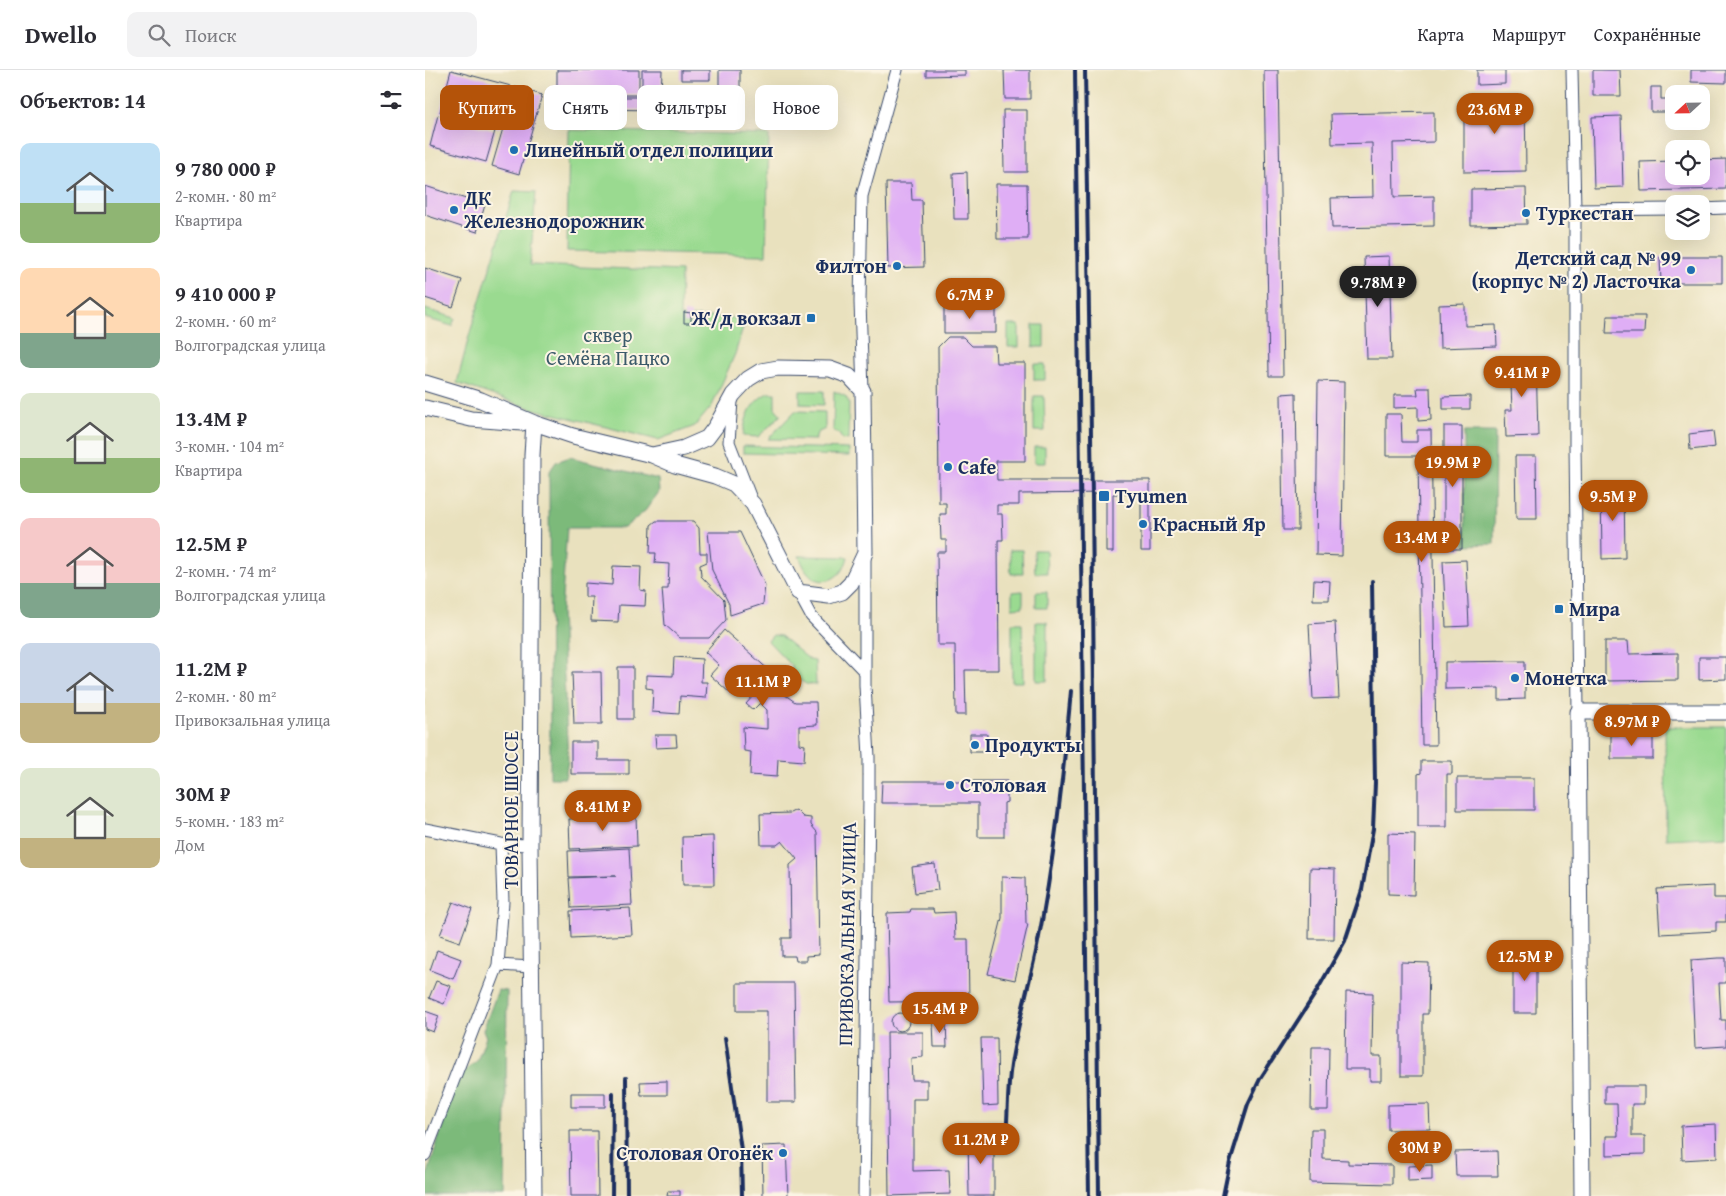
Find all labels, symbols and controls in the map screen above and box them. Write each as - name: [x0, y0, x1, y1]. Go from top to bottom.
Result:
- search box: [127, 12, 477, 57]
- text: Dwello: [25, 17, 97, 52]
- icon: search: [145, 21, 173, 49]
- text: Поиск: [185, 21, 237, 49]
- text: Карта: [1418, 21, 1464, 48]
- text: Маршрут: [1492, 21, 1566, 48]
- text: Сохранённые: [1594, 21, 1701, 48]
- text: Объектов: 14: [20, 85, 146, 116]
- chip: Купить: [440, 85, 534, 130]
- chip: Снять: [544, 85, 627, 130]
- chip: Фильтры: [637, 85, 745, 130]
- chip: Новое: [755, 85, 838, 130]
- north arrow: [1665, 85, 1710, 130]
- map controls: [1665, 85, 1710, 240]
- icon: filters: [377, 86, 405, 114]
- pin: 23.6M ₽: [1449, 92, 1541, 135]
- text: 23.6M ₽: [1468, 97, 1522, 121]
- place label: Линейный отдел полиции: [524, 135, 774, 164]
- button: locate: [1665, 140, 1710, 185]
- marker: Линейный отдел полиции: [508, 144, 520, 156]
- text: 9 780 000 ₽: [175, 153, 276, 184]
- icon: home: [60, 163, 120, 223]
- place label: ДК Железнодорожник: [463, 183, 645, 235]
- text: 2-комн. · 80 m²: [175, 184, 276, 208]
- button: layers: [1665, 195, 1710, 240]
- place label: Туркестан: [1536, 198, 1633, 227]
- marker: ДК Железнодорожник: [448, 204, 460, 216]
- marker: Туркестан: [1520, 207, 1532, 219]
- text: Квартира: [175, 208, 242, 232]
- place label: Детский сад № 99 (корпус № 2) Ласточка: [1471, 243, 1682, 295]
- place label: Филтон: [815, 251, 887, 280]
- marker: Филтон: [891, 260, 903, 272]
- marker: Детский сад № 99 (корпус № 2) Ласточка: [1685, 264, 1697, 276]
- pin: 9.78M ₽: [1332, 266, 1424, 308]
- text: 9.78M ₽: [1351, 270, 1405, 294]
- text: 9 410 000 ₽: [175, 278, 276, 309]
- pin: 6.7M ₽: [929, 278, 1011, 320]
- text: 6.7M ₽: [947, 282, 993, 306]
- icon: home: [60, 288, 120, 348]
- place label: Ж/д вокзал: [690, 303, 801, 332]
- text: 2-комн. · 60 m²: [175, 309, 276, 333]
- marker: Ж/д вокзал: [805, 312, 817, 324]
- park label: сквер Семёна Пацко: [546, 320, 670, 372]
- text: Волгоградская улица: [175, 333, 326, 357]
- pin: 9.41M ₽: [1476, 356, 1568, 398]
- text: 9.41M ₽: [1495, 360, 1549, 384]
- text: 13.4M ₽: [175, 403, 247, 434]
- icon: home: [60, 413, 120, 473]
- text: 3-комн. · 104 m²: [175, 434, 284, 458]
- pin: 19.9M ₽: [1407, 446, 1499, 488]
- text: 19.9M ₽: [1426, 450, 1480, 474]
- place label: Cafe: [958, 452, 997, 481]
- text: Квартира: [175, 458, 242, 482]
- marker: Cafe: [942, 461, 954, 473]
- pin: 9.5M ₽: [1572, 480, 1654, 522]
- place label: Tyumen: [1115, 481, 1187, 510]
- text: 9.5M ₽: [1590, 484, 1636, 508]
- marker: Tyumen: [1097, 489, 1111, 503]
- place label: Красный Яр: [1153, 509, 1266, 538]
- marker: Красный Яр: [1137, 518, 1149, 530]
- pin: 13.4M ₽: [1376, 520, 1468, 563]
- text: 13.4M ₽: [1395, 525, 1449, 549]
- text: 12.5M ₽: [175, 528, 247, 559]
- icon: home: [60, 538, 120, 598]
- text: 2-комн. · 74 m²: [175, 559, 276, 583]
- text: Волгоградская улица: [175, 583, 326, 607]
- place label: Мира: [1569, 594, 1621, 623]
- marker: Мира: [1553, 603, 1565, 615]
- text: 11.2M ₽: [175, 653, 247, 684]
- icon: home: [60, 663, 120, 723]
- place label: Монетка: [1525, 663, 1608, 692]
- pin: 11.1M ₽: [717, 664, 809, 707]
- text: 11.1M ₽: [736, 669, 790, 693]
- marker: Монетка: [1509, 672, 1521, 684]
- text: 2-комн. · 80 m²: [175, 684, 276, 708]
- pin: 8.97M ₽: [1586, 704, 1678, 747]
- text: Привокзальная улица: [175, 708, 330, 732]
- text: 8.97M ₽: [1605, 709, 1659, 733]
- place label: Продукты: [985, 730, 1081, 759]
- street label: ТОВАРНОЕ ШОССЕ: [496, 731, 525, 889]
- marker: Продукты: [969, 739, 981, 751]
- place label: Столовая: [960, 770, 1047, 799]
- text: 30M ₽: [175, 778, 230, 809]
- marker: Столовая: [944, 779, 956, 791]
- icon: home: [60, 788, 120, 848]
- pin: 8.41M ₽: [557, 790, 649, 832]
- text: 8.41M ₽: [576, 794, 630, 818]
- text: 5-комн. · 183 m²: [175, 809, 284, 833]
- street label: ПРИВОКЗАЛЬНАЯ УЛИЦА: [830, 822, 863, 1046]
- text: Дом: [175, 833, 205, 857]
- pin: 12.5M ₽: [1479, 940, 1571, 982]
- text: 12.5M ₽: [1498, 944, 1552, 968]
- pin: 15.4M ₽: [894, 992, 986, 1034]
- text: 15.4M ₽: [913, 996, 967, 1020]
- pin: 11.2M ₽: [935, 1122, 1027, 1165]
- text: 11.2M ₽: [954, 1127, 1008, 1151]
- pin: 30M ₽: [1385, 1130, 1455, 1173]
- text: 30M ₽: [1399, 1135, 1441, 1159]
- place label: Столовая Огонёк: [616, 1138, 773, 1167]
- marker: Столовая Огонёк: [777, 1147, 789, 1159]

